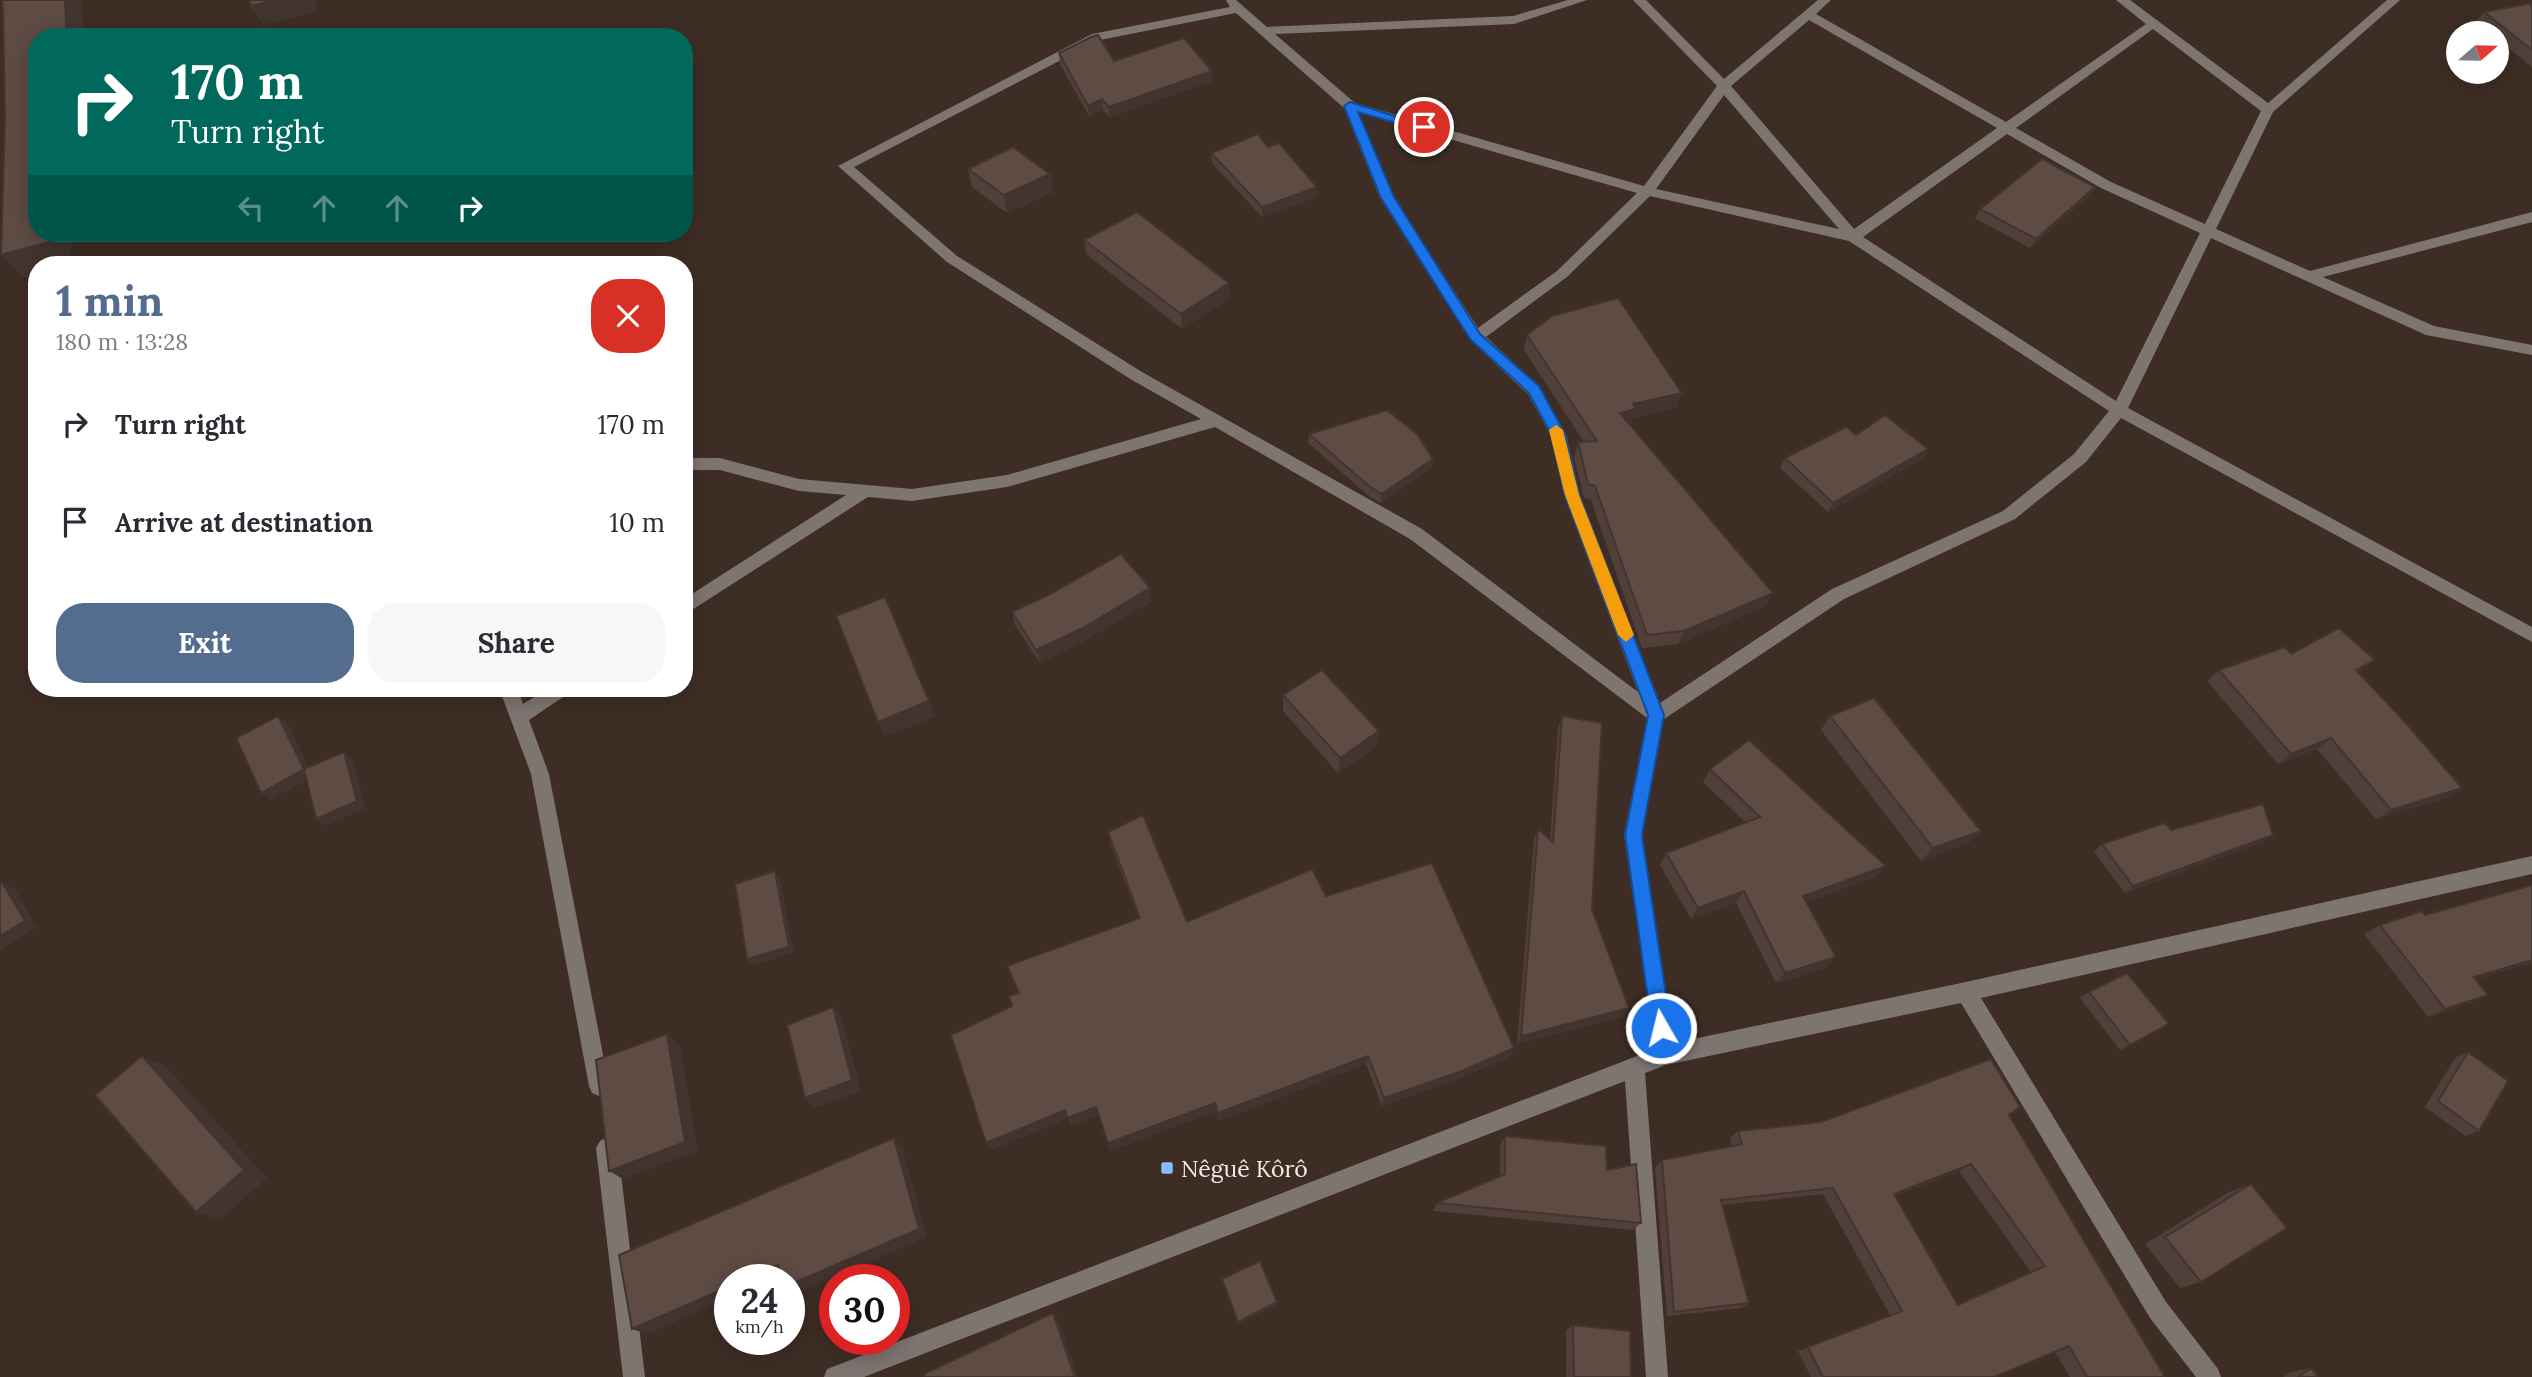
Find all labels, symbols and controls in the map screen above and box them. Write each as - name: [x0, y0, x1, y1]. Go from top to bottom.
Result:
- north arrow: [2446, 21, 2510, 84]
- map controls: [2446, 21, 2509, 84]
- text: 170 m: [171, 50, 303, 112]
- icon: right: [56, 56, 147, 147]
- pin: [1394, 97, 1454, 157]
- icon: arrive: [1405, 108, 1443, 146]
- text: Turn right: [171, 111, 324, 152]
- icon: left: [232, 189, 270, 227]
- icon: ahead: [305, 189, 343, 227]
- icon: ahead: [378, 189, 416, 227]
- icon: right: [451, 189, 489, 227]
- text: 1 min: [56, 274, 163, 328]
- button: close: [591, 279, 665, 353]
- text: 180 m · 13:28: [56, 327, 188, 356]
- icon: right: [56, 405, 94, 443]
- text: Turn right: [115, 408, 246, 441]
- text: 170 m: [597, 408, 665, 441]
- icon: arrive: [56, 503, 94, 541]
- text: Arrive at destination: [115, 506, 373, 539]
- text: 10 m: [609, 506, 665, 539]
- button: Exit: [56, 603, 354, 683]
- button: Share: [368, 603, 665, 683]
- position arrow: [1624, 991, 1698, 1065]
- place label: Nêguê Kôrô: [1181, 1154, 1308, 1183]
- marker: Nêguê Kôrô: [1159, 1160, 1175, 1176]
- speed limit sign: 30: [819, 1264, 910, 1355]
- text: 24: [741, 1278, 778, 1323]
- text: km/h: [735, 1315, 784, 1338]

